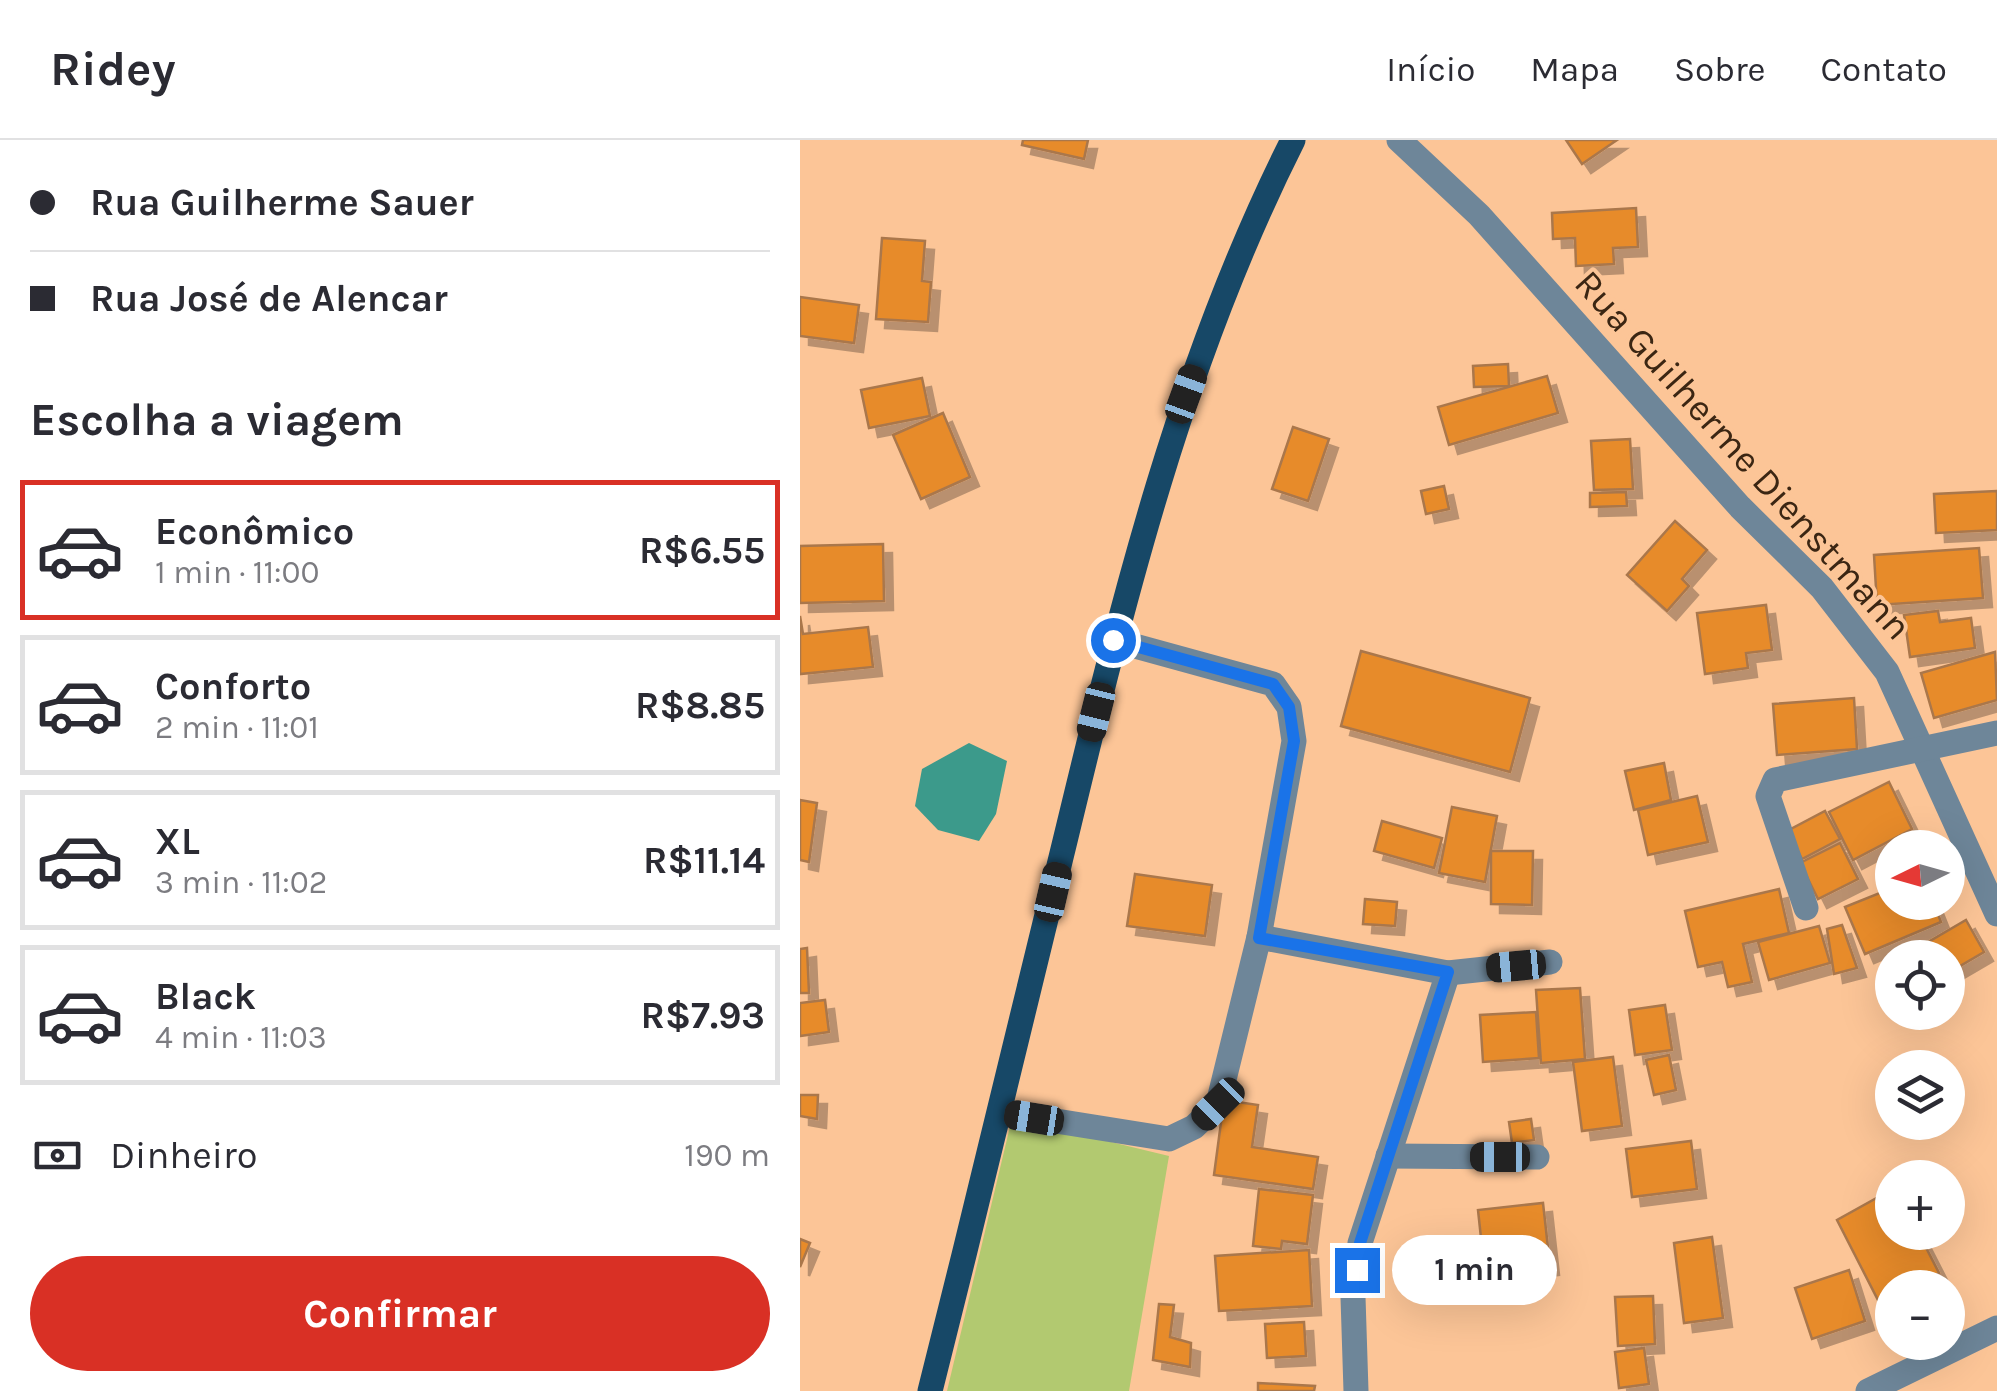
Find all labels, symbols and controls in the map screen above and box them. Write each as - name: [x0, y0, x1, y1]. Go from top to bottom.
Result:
- text: Ridey: [50, 41, 176, 97]
- text: Início: [1386, 49, 1475, 90]
- text: Mapa: [1530, 49, 1619, 90]
- text: Sobre: [1674, 49, 1766, 90]
- text: Contato: [1821, 49, 1947, 90]
- text: Rua Guilherme Sauer: [90, 180, 474, 225]
- street label: Rua Guilherme Dienstmann: [1565, 261, 1921, 649]
- text: Rua José de Alencar: [90, 276, 448, 321]
- car: [1162, 361, 1210, 427]
- text: Escolha a viagem: [30, 394, 404, 446]
- icon: car: [35, 505, 125, 595]
- text: Econômico: [155, 509, 354, 554]
- text: R$6.55: [639, 528, 765, 573]
- text: 1 min · 11:00: [155, 554, 319, 591]
- route start: [1091, 618, 1136, 663]
- icon: car: [35, 660, 125, 750]
- text: Conforto: [155, 664, 311, 709]
- car: [1074, 679, 1118, 745]
- text: R$8.85: [635, 683, 765, 728]
- text: 2 min · 11:01: [155, 709, 319, 746]
- icon: car: [35, 815, 125, 905]
- text: XL: [155, 819, 200, 864]
- north arrow: [1875, 830, 1965, 920]
- map controls: [1875, 830, 1965, 1360]
- text: R$11.14: [643, 838, 765, 883]
- car: [1032, 859, 1074, 925]
- text: 3 min · 11:02: [155, 864, 327, 901]
- button: locate: [1875, 940, 1965, 1030]
- car: [1485, 948, 1547, 984]
- icon: car: [35, 970, 125, 1060]
- text: Black: [155, 974, 256, 1019]
- text: R$7.93: [640, 993, 765, 1038]
- text: 4 min · 11:03: [155, 1019, 327, 1056]
- button: layers: [1875, 1050, 1965, 1140]
- car: [1186, 1072, 1250, 1136]
- car: [1002, 1098, 1066, 1138]
- icon: cash: [30, 1128, 85, 1183]
- text: Dinheiro: [110, 1133, 258, 1178]
- text: 190 m: [684, 1137, 770, 1174]
- car: [1470, 1142, 1530, 1172]
- button: +: [1875, 1160, 1965, 1250]
- callout: 1 min: [1392, 1235, 1557, 1305]
- route end: [1335, 1248, 1380, 1293]
- text: 1 min: [1434, 1251, 1515, 1288]
- button: Confirmar: [30, 1256, 770, 1371]
- button: −: [1875, 1270, 1965, 1360]

